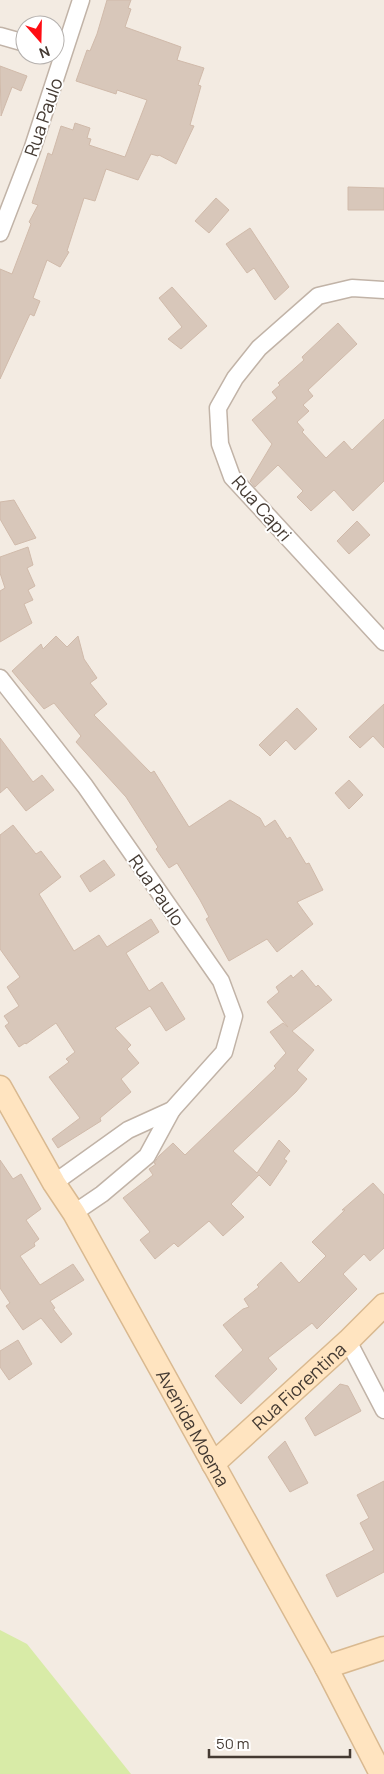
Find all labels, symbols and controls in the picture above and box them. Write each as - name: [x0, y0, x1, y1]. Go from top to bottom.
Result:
- north arrow: [15, 15, 65, 65]
- text: N: [37, 42, 53, 63]
- street label: Rua Paulo: [18, 74, 68, 160]
- street label: Rua Capri: [227, 470, 297, 546]
- street label: Rua Paulo: [124, 850, 190, 930]
- street label: Rua Fiorentina: [247, 1337, 351, 1435]
- street label: Avenida Moema: [151, 1365, 235, 1491]
- scale bar: [209, 1726, 350, 1758]
- text: 50 m: [216, 1733, 250, 1754]

